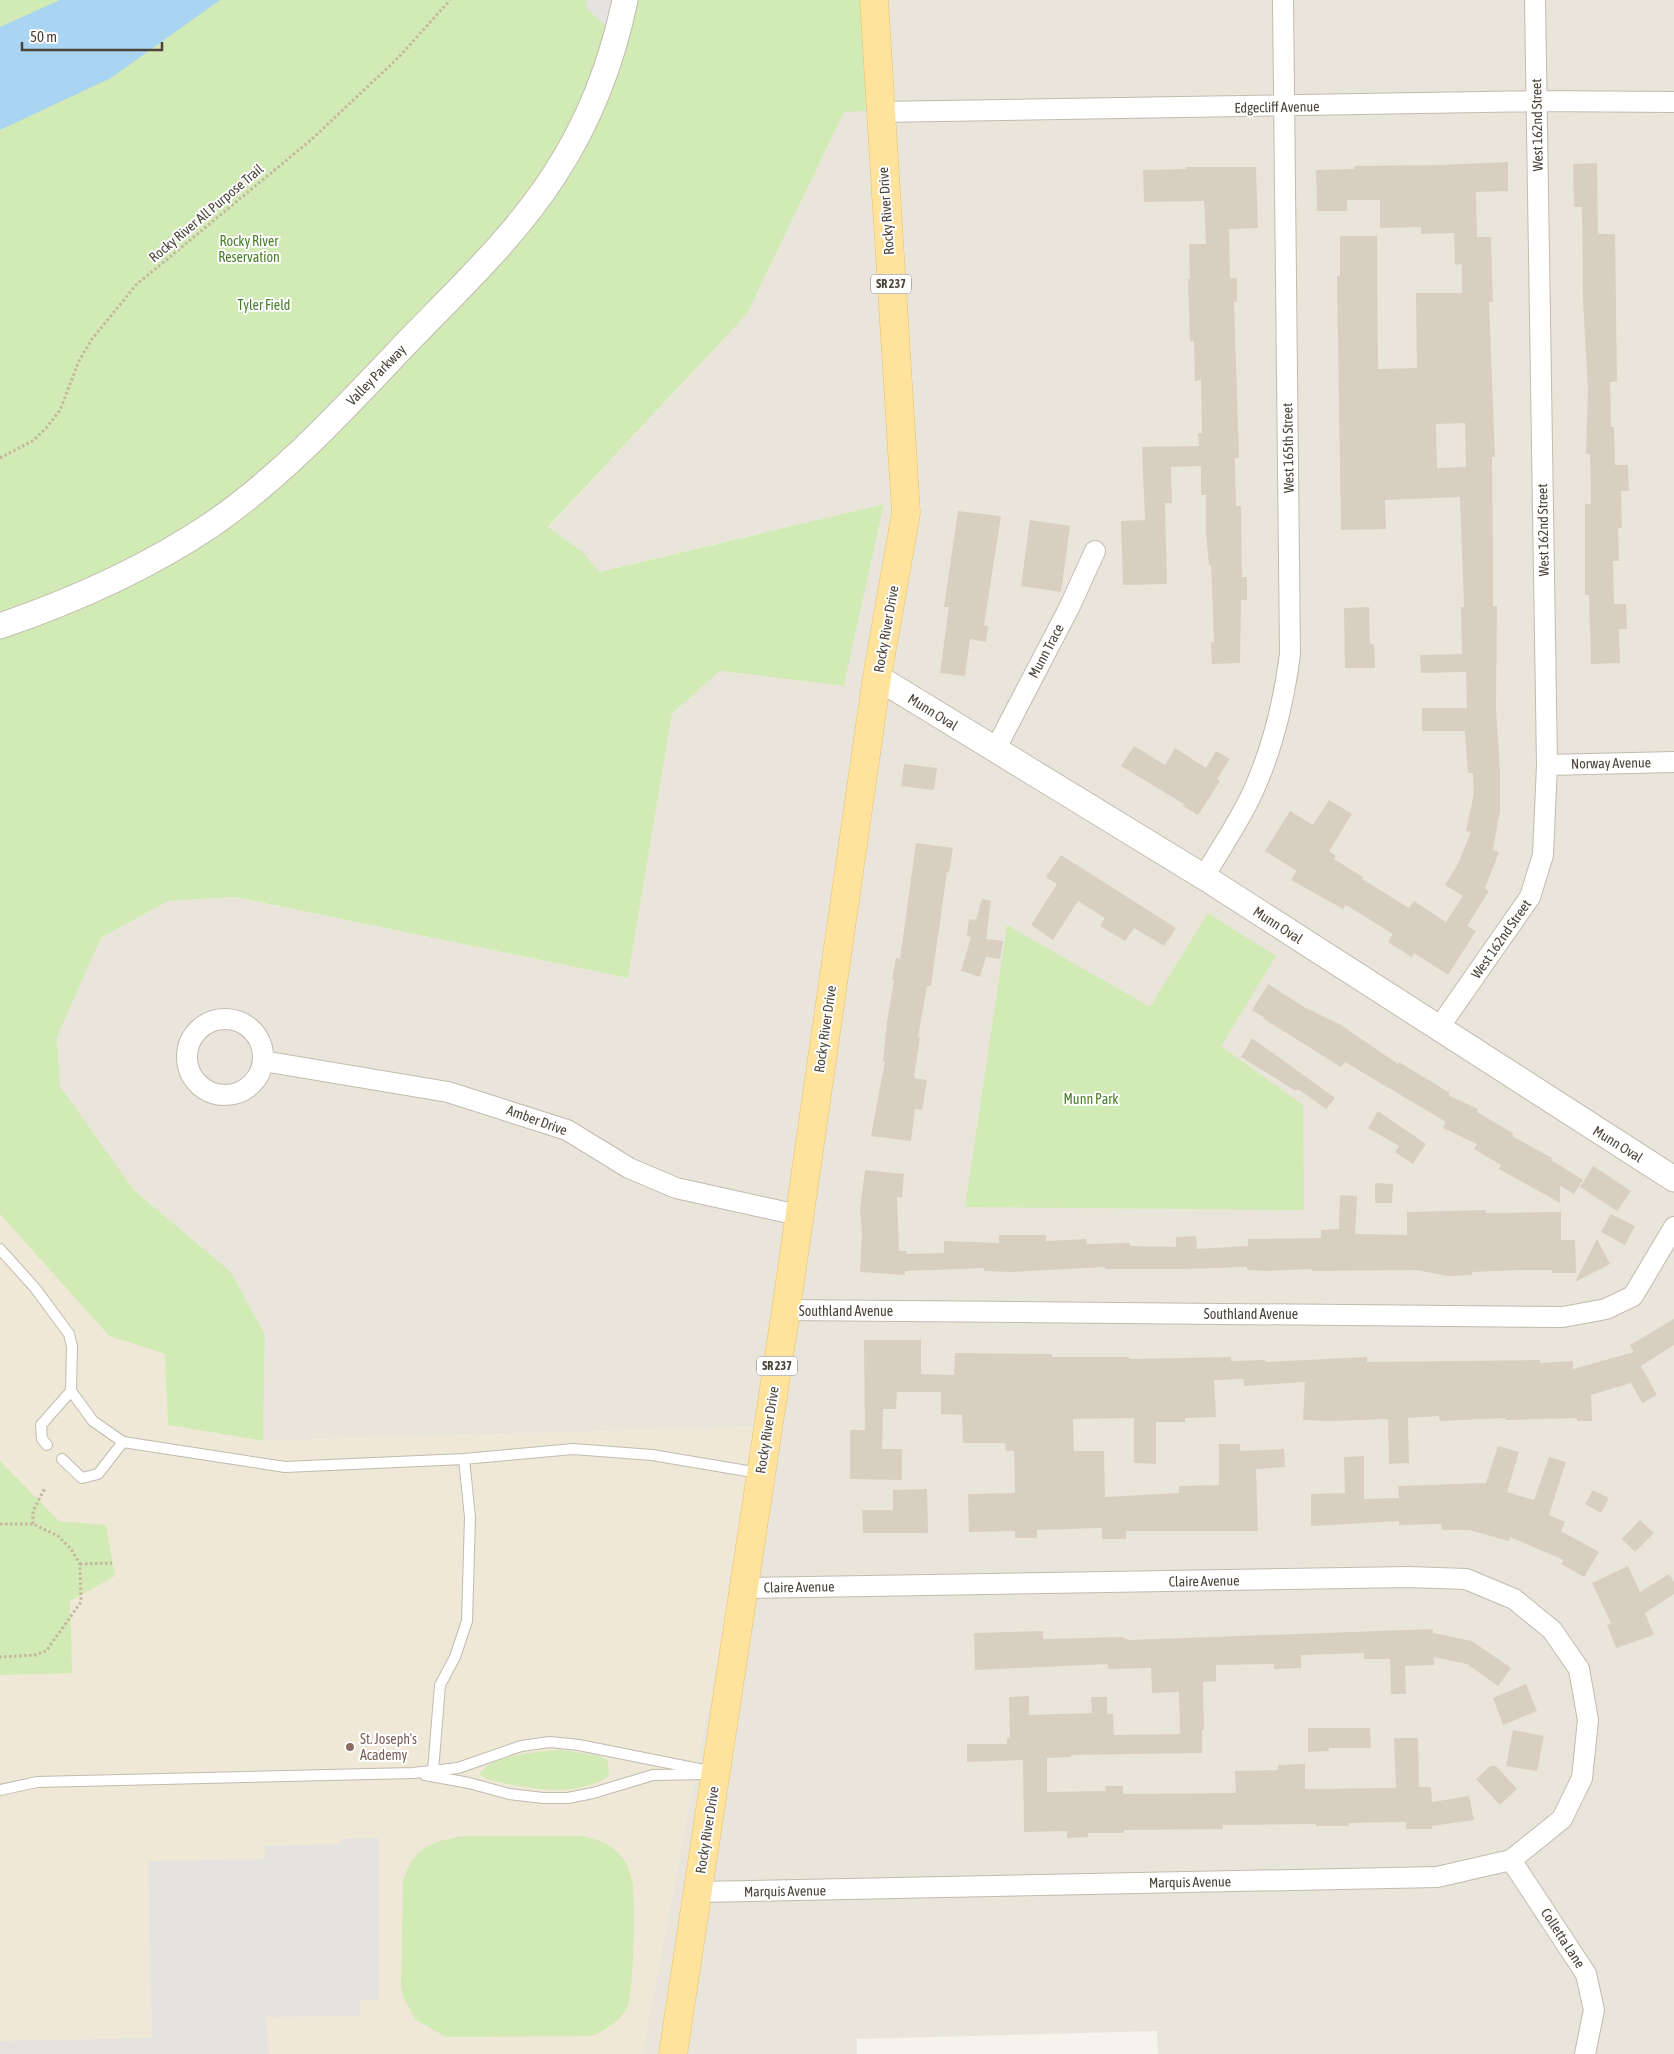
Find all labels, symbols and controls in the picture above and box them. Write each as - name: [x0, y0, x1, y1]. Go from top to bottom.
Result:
- scale bar: [22, 20, 162, 52]
- text: 50 m: [30, 28, 57, 45]
- street label: West 162nd Street: [1528, 78, 1546, 172]
- street label: Edgecliff Avenue: [1234, 98, 1320, 116]
- street label: Rocky River All Purpose Trail: [146, 160, 266, 265]
- street label: Rocky River Drive: [875, 167, 897, 255]
- park label: Rocky River Reservation: [218, 233, 280, 265]
- road number: SR 237: [871, 274, 911, 294]
- park label: Tyler Field: [238, 297, 290, 313]
- street label: Valley Parkway: [343, 341, 409, 409]
- street label: West 165th Street: [1279, 403, 1297, 493]
- street label: West 162nd Street: [1534, 483, 1552, 577]
- street label: Rocky River Drive: [870, 584, 902, 674]
- street label: Munn Trace: [1025, 621, 1067, 681]
- street label: Munn Oval: [905, 690, 961, 734]
- street label: Norway Avenue: [1571, 754, 1651, 772]
- street label: West 162nd Street: [1468, 896, 1534, 982]
- street label: Munn Oval: [1250, 903, 1306, 947]
- street label: Rocky River Drive: [811, 984, 839, 1074]
- park label: Munn Park: [1063, 1091, 1119, 1107]
- street label: Amber Drive: [505, 1102, 569, 1138]
- street label: Munn Oval: [1590, 1122, 1646, 1166]
- street label: Southland Avenue: [799, 1303, 893, 1319]
- street label: Southland Avenue: [1204, 1306, 1298, 1322]
- road number: SR 237: [757, 1356, 797, 1375]
- street label: Rocky River Drive: [752, 1385, 782, 1475]
- street label: Claire Avenue: [1168, 1572, 1240, 1590]
- street label: Claire Avenue: [763, 1578, 835, 1596]
- place label: St. Joseph's Academy: [360, 1731, 417, 1763]
- marker: St. Joseph's Academy: [344, 1741, 356, 1753]
- street label: Rocky River Drive: [692, 1785, 722, 1875]
- street label: Marquis Avenue: [1149, 1873, 1231, 1891]
- street label: Marquis Avenue: [744, 1882, 826, 1900]
- street label: Colletta Lane: [1538, 1905, 1588, 1971]

